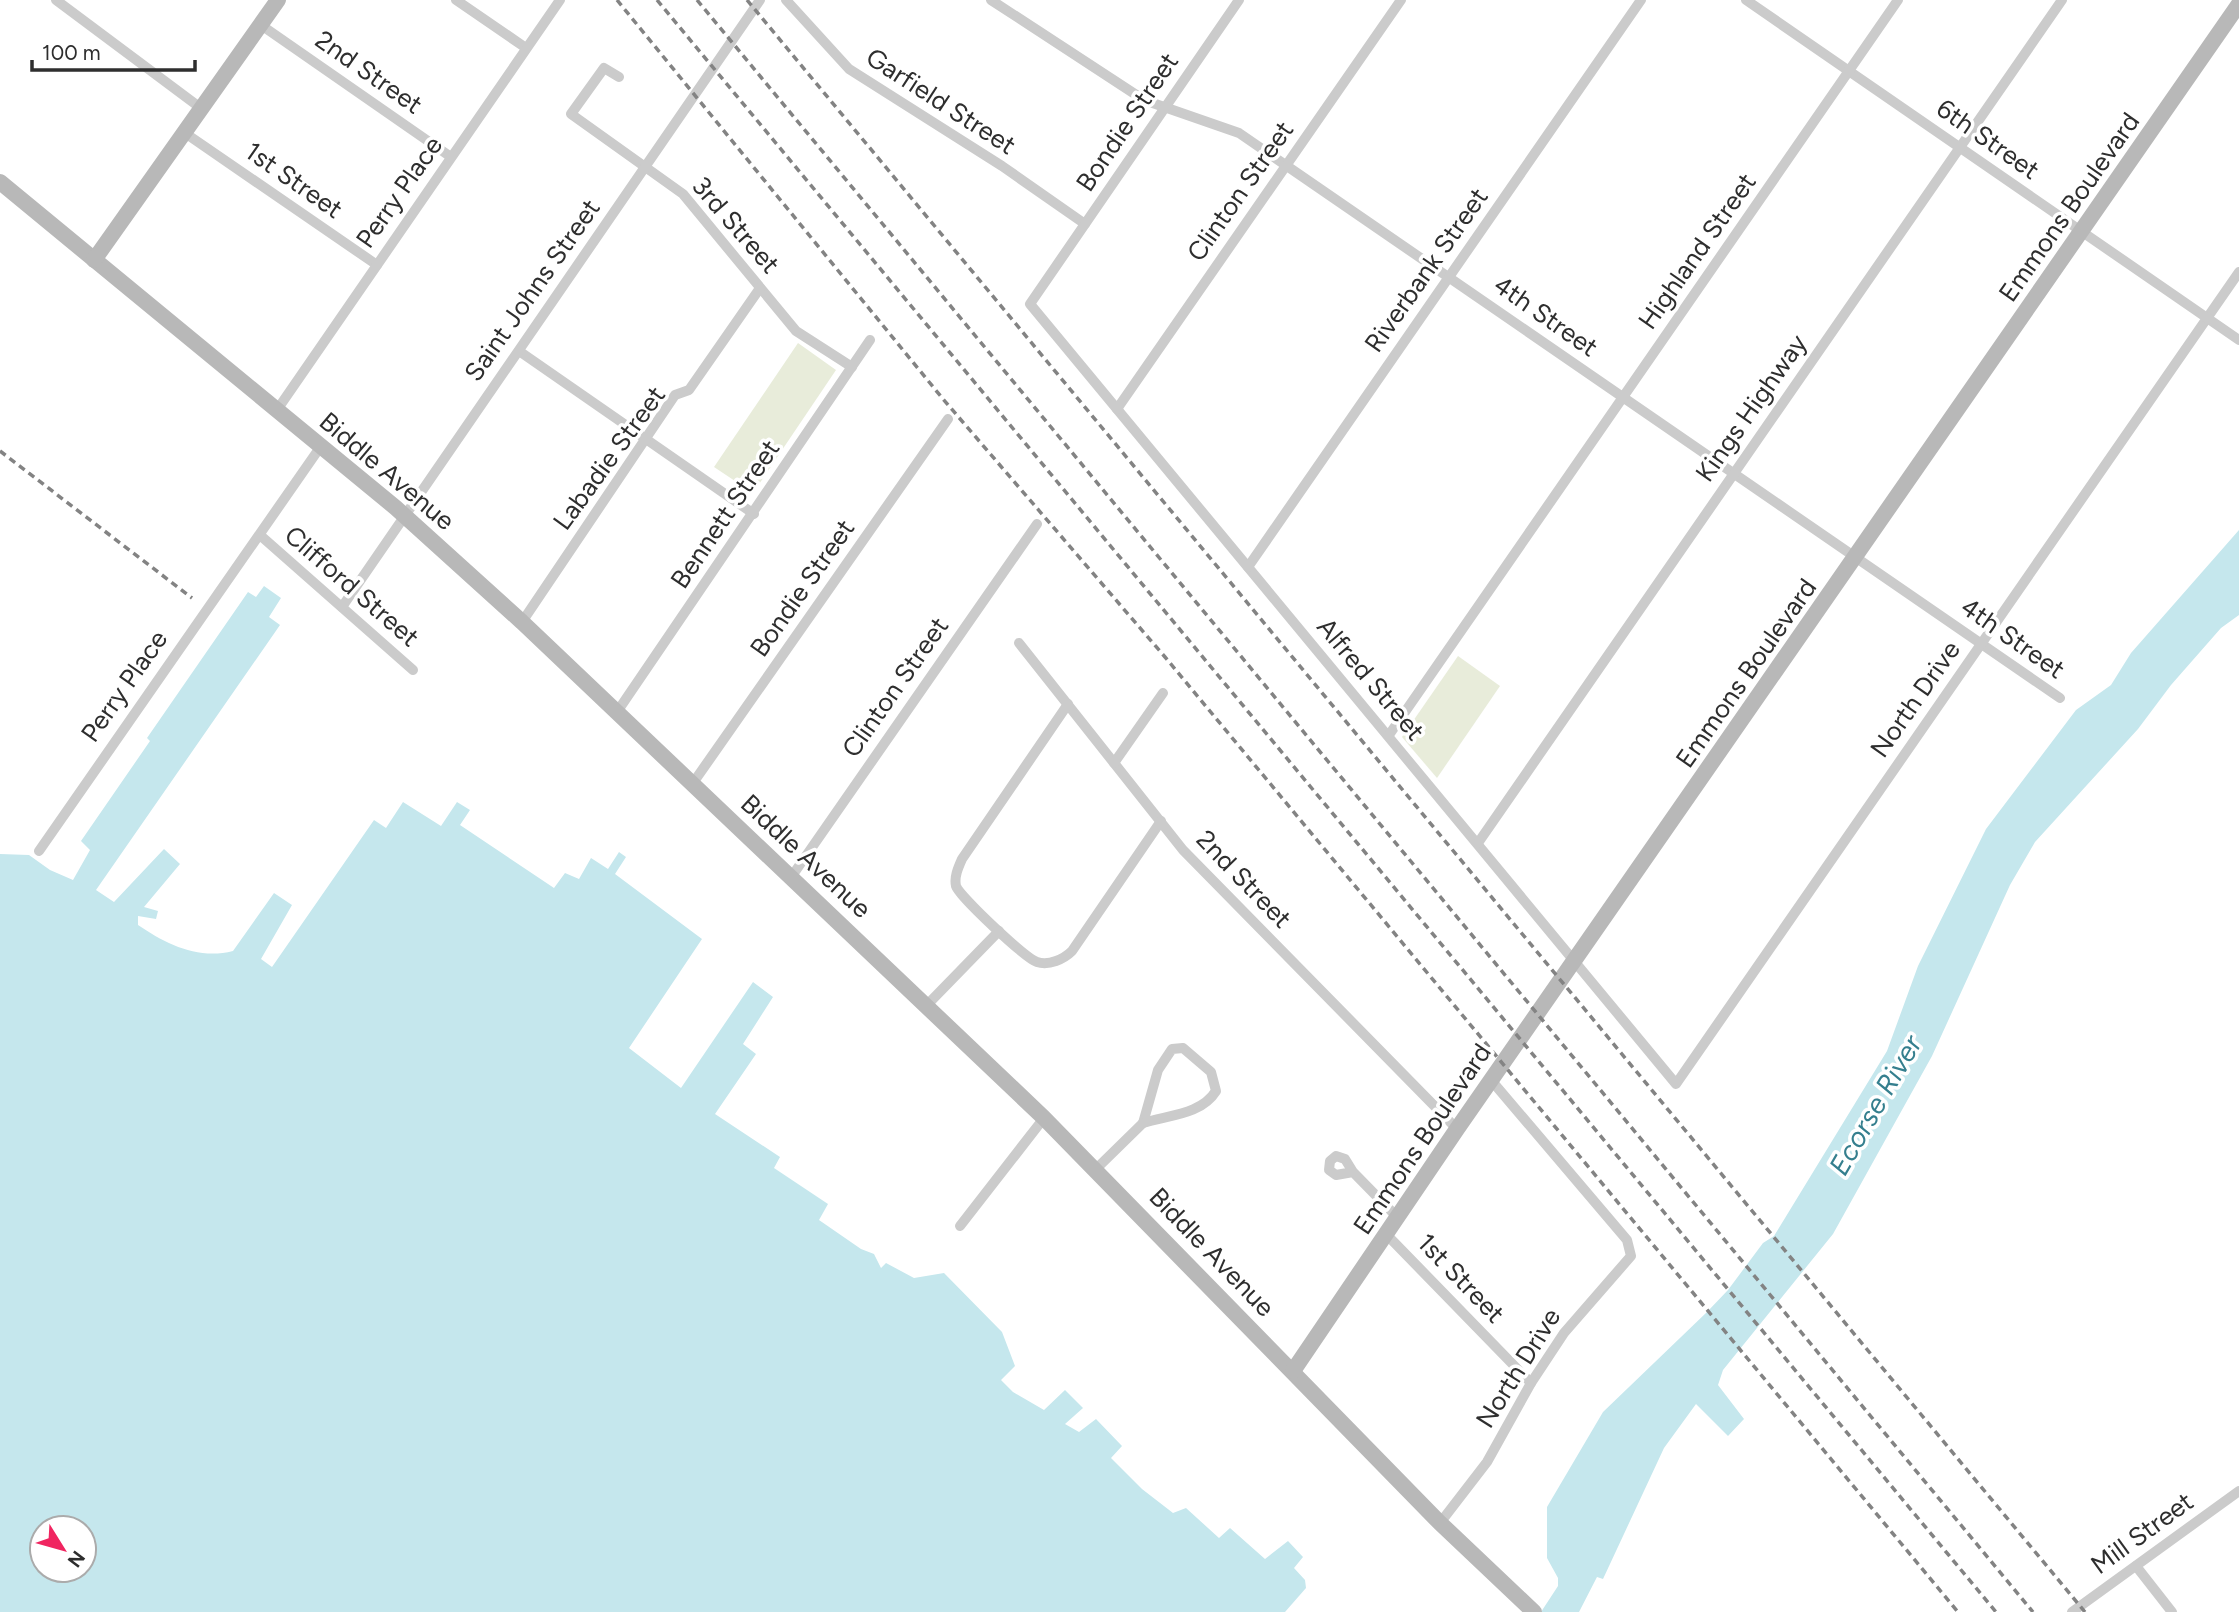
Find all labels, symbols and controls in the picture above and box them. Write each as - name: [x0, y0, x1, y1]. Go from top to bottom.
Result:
- street label: 2nd Street: [309, 23, 429, 121]
- scale bar: [32, 28, 194, 72]
- text: 100 m: [42, 40, 101, 65]
- street label: Garfield Street: [860, 41, 1022, 161]
- street label: Bondie Street: [1069, 47, 1185, 197]
- street label: 6th Street: [1930, 92, 2046, 186]
- street label: Emmons Boulevard: [1992, 106, 2146, 308]
- street label: Clinton Street: [1180, 115, 1300, 267]
- street label: Perry Place: [349, 130, 449, 254]
- street label: 1st Street: [239, 135, 349, 225]
- street label: Highland Street: [1631, 167, 1763, 335]
- street label: 3rd Street: [685, 170, 787, 280]
- street label: Riverbank Street: [1357, 181, 1495, 358]
- street label: Saint Johns Street: [457, 193, 607, 387]
- street label: 4th Street: [1488, 269, 1604, 364]
- street label: Kings Highway: [1689, 328, 1814, 488]
- street label: Labadie Street: [546, 380, 672, 536]
- street label: Biddle Avenue: [313, 405, 461, 537]
- street label: Bennett Street: [664, 434, 786, 594]
- street label: Bondie Street: [743, 513, 861, 663]
- street label: Clifford Street: [278, 519, 426, 653]
- street label: Emmons Boulevard: [1669, 572, 1823, 774]
- street label: 4th Street: [1955, 591, 2071, 686]
- street label: Clinton Street: [835, 611, 955, 763]
- street label: Alfred Street: [1310, 611, 1432, 747]
- street label: Perry Place: [74, 624, 174, 748]
- street label: North Drive: [1863, 635, 1967, 763]
- street label: Biddle Avenue: [734, 787, 878, 925]
- street label: 2nd Street: [1190, 823, 1299, 935]
- water label: Ecorse River: [1821, 1028, 1929, 1181]
- street label: Emmons Boulevard: [1346, 1037, 1498, 1241]
- street label: Biddle Avenue: [1143, 1181, 1281, 1323]
- street label: 1st Street: [1411, 1227, 1511, 1329]
- street label: North Drive: [1469, 1302, 1567, 1434]
- street label: Mill Street: [2085, 1485, 2200, 1581]
- north arrow: [28, 1514, 98, 1584]
- text: N: [63, 1546, 90, 1572]

